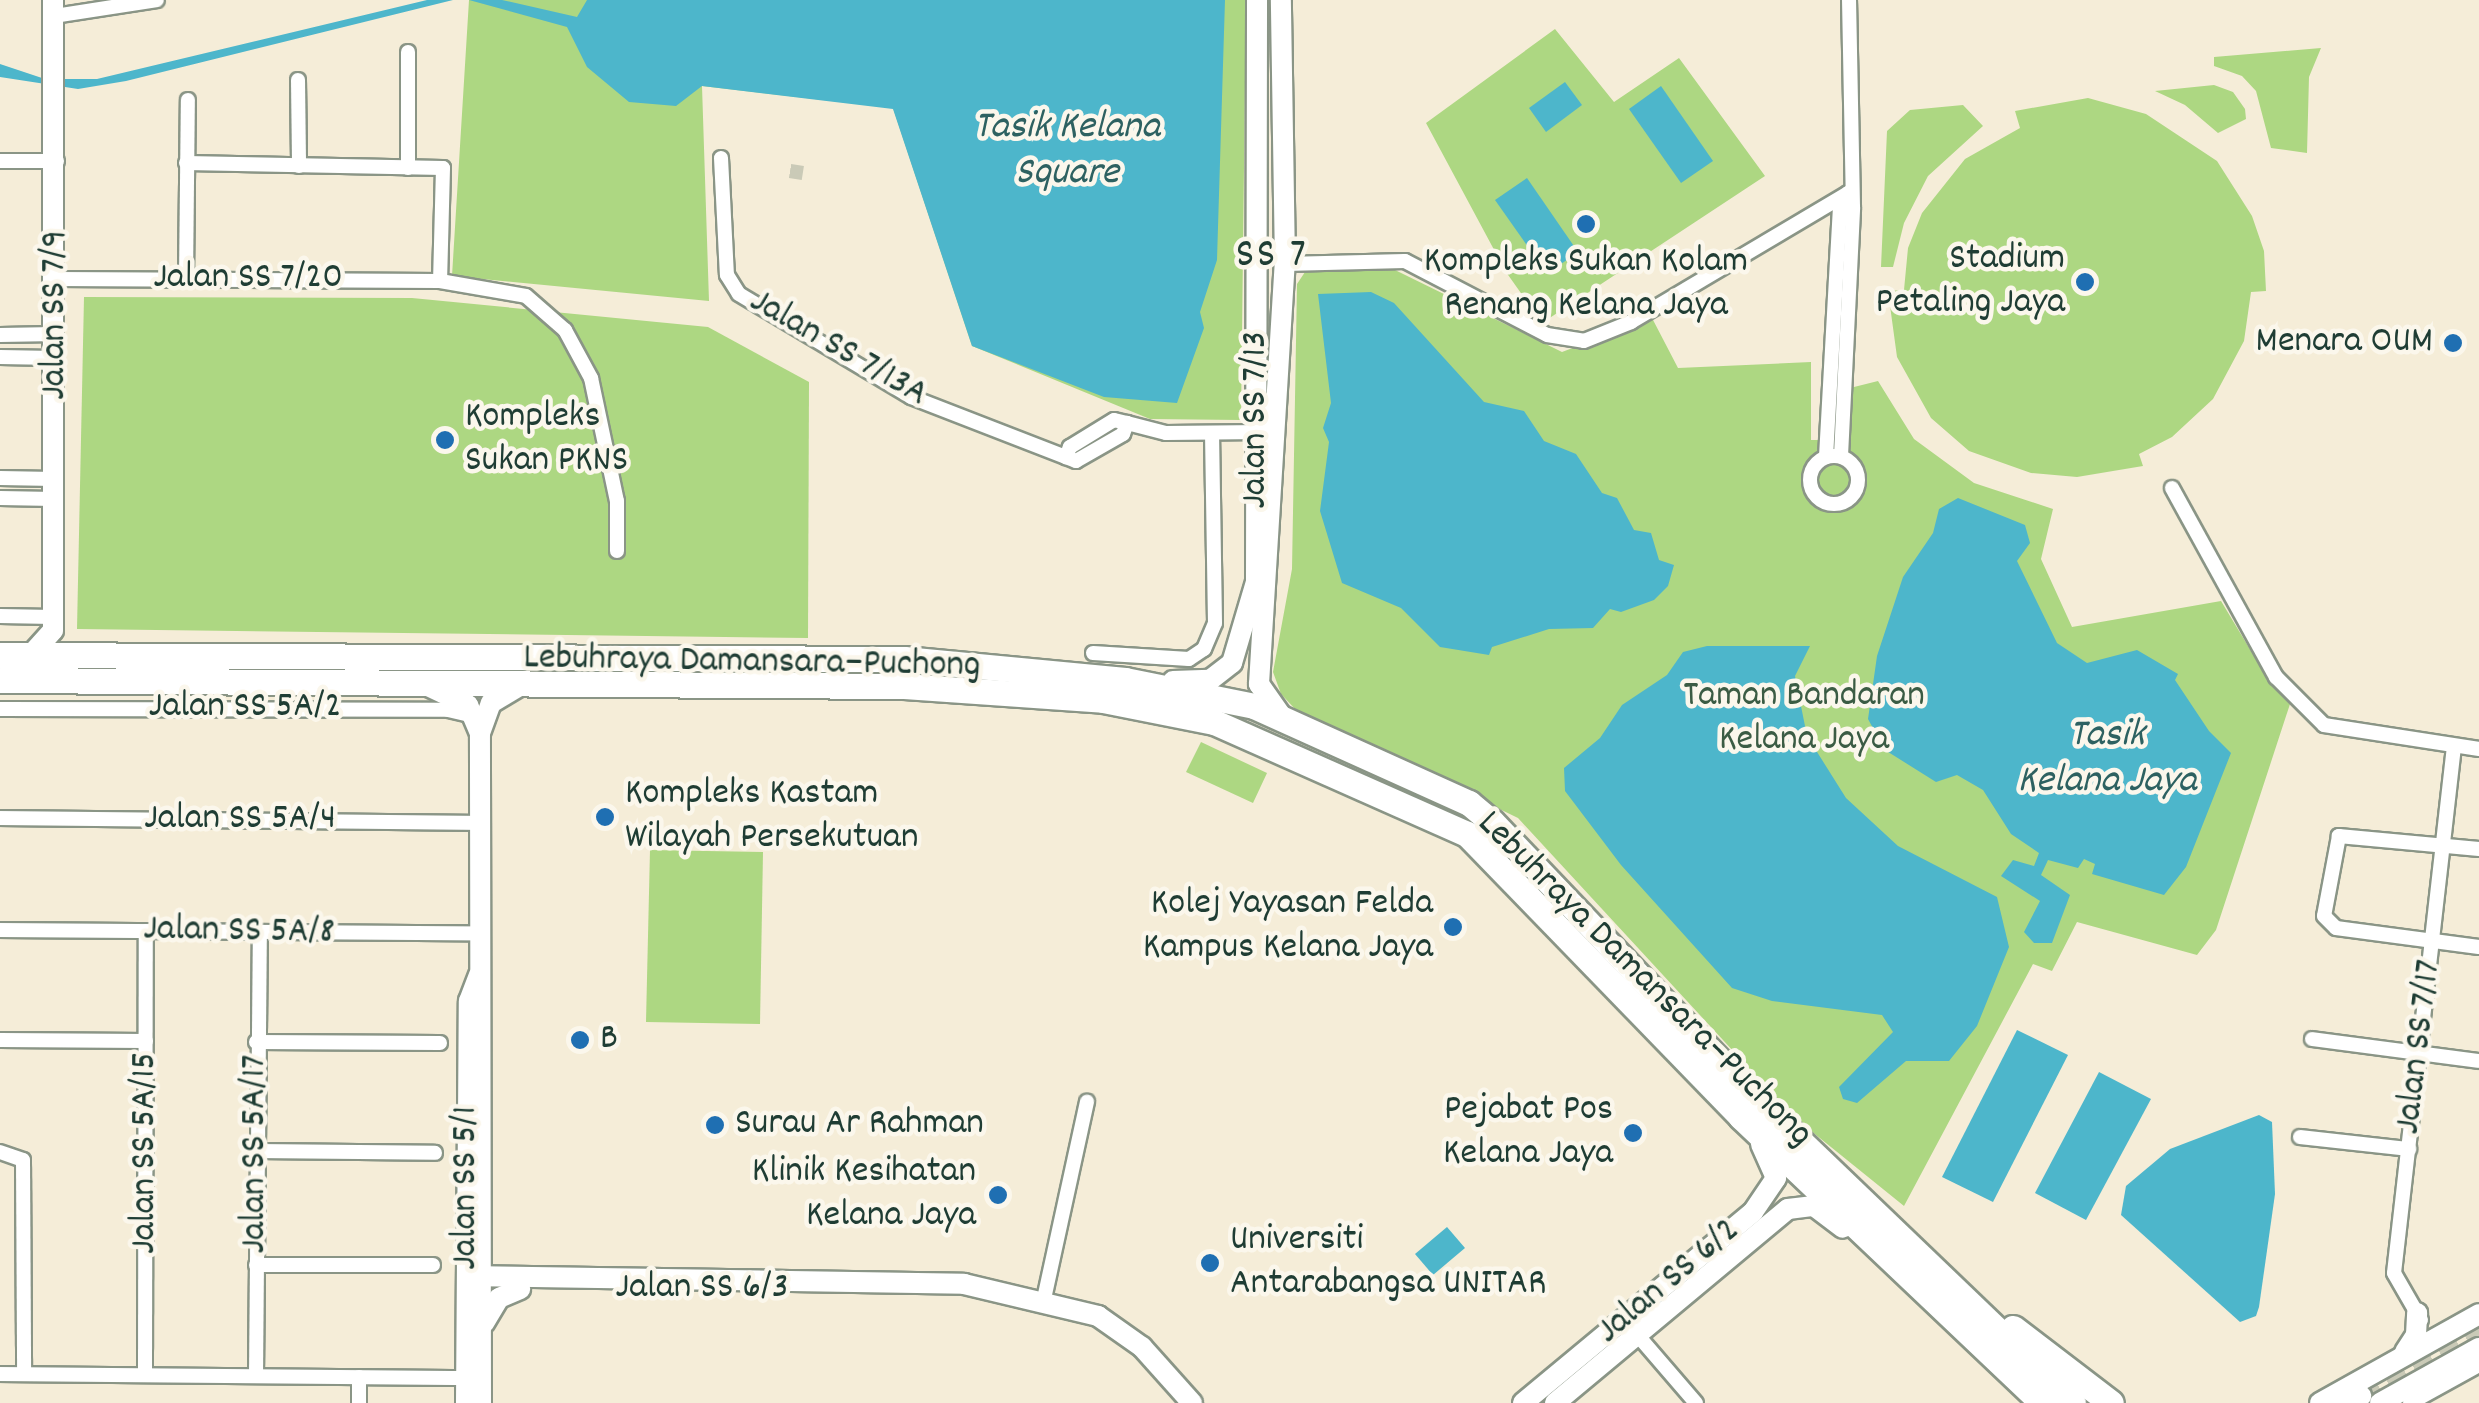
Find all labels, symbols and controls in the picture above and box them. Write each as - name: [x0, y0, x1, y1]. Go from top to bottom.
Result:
- water label: Tasik Kelana Square: [974, 105, 1160, 199]
- marker: Kompleks Sukan Kolam Renang Kelana Jaya: [1575, 213, 1597, 235]
- street label: Jalan SS 7/9: [33, 230, 79, 400]
- district label: SS 7: [1236, 232, 1308, 282]
- place label: Stadium Petaling Jaya: [1875, 237, 2065, 326]
- place label: Kompleks Sukan Kolam Renang Kelana Jaya: [1424, 240, 1748, 330]
- street label: Jalan SS 7/20: [153, 256, 343, 302]
- marker: Stadium Petaling Jaya: [2074, 271, 2096, 293]
- street label: Jalan SS 7/13A: [741, 280, 935, 418]
- place label: Menara OUM: [2256, 320, 2433, 366]
- street label: Jalan SS 7/13: [1234, 331, 1280, 509]
- marker: Menara OUM: [2442, 332, 2464, 354]
- place label: Kompleks Sukan PKNS: [465, 395, 628, 484]
- marker: Kompleks Sukan PKNS: [434, 429, 456, 451]
- street label: Lebuhraya Damansara–Puchong: [523, 636, 981, 690]
- park label: Taman Bandaran Kelana Jaya: [1683, 674, 1925, 764]
- street label: Jalan SS 5A/2: [149, 685, 341, 731]
- water label: Tasik Kelana Jaya: [2017, 713, 2197, 807]
- place label: Kompleks Kastam Wilayah Persekutuan: [625, 772, 918, 862]
- street label: Jalan SS 5A/4: [144, 797, 336, 843]
- street label: Lebuhraya Damansara–Puchong: [1466, 802, 1822, 1158]
- marker: Kompleks Kastam Wilayah Persekutuan: [594, 806, 616, 828]
- place label: Kolej Yayasan Felda Kampus Kelana Jaya: [1143, 882, 1433, 972]
- street label: Jalan SS 5A/8: [143, 908, 335, 956]
- marker: Kolej Yayasan Felda Kampus Kelana Jaya: [1442, 916, 1464, 938]
- street label: Jalan SS 7/17: [2387, 957, 2453, 1137]
- place label: B: [600, 1017, 618, 1063]
- marker: B: [569, 1029, 591, 1051]
- street label: Jalan SS 5A/15: [123, 1052, 169, 1254]
- street label: Jalan SS 5A/17: [233, 1054, 279, 1254]
- place label: Pejabat Pos Kelana Jaya: [1443, 1088, 1613, 1178]
- place label: Surau Ar Rahman: [735, 1102, 984, 1148]
- street label: Jalan SS 5/1: [444, 1106, 490, 1270]
- marker: Surau Ar Rahman: [704, 1114, 726, 1136]
- marker: Pejabat Pos Kelana Jaya: [1622, 1122, 1644, 1144]
- place label: Klinik Kesihatan Kelana Jaya: [752, 1150, 976, 1240]
- marker: Klinik Kesihatan Kelana Jaya: [985, 1182, 1011, 1208]
- street label: Jalan SS 6/2: [1588, 1209, 1750, 1355]
- place label: Universiti Antarabangsa UNITAR: [1230, 1218, 1546, 1308]
- marker: Universiti Antarabangsa UNITAR: [1199, 1252, 1221, 1274]
- street label: Jalan SS 6/3: [615, 1266, 789, 1312]

